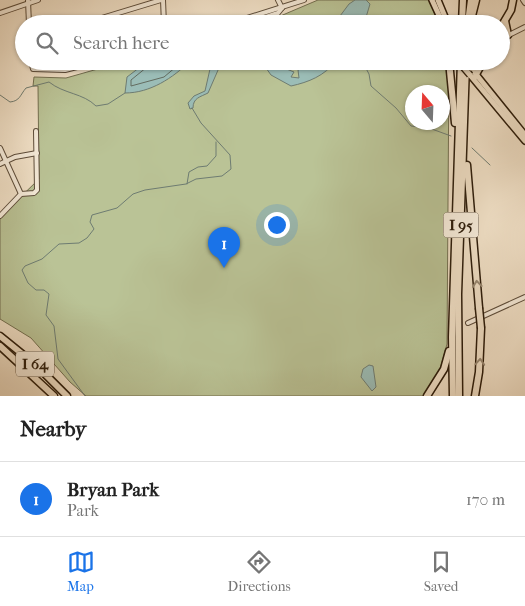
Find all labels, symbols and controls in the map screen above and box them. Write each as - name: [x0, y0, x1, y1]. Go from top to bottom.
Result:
- search box: [15, 15, 510, 70]
- icon: search: [33, 29, 61, 57]
- text: Search here: [73, 32, 169, 54]
- north arrow: [405, 85, 450, 130]
- your location: [264, 212, 290, 238]
- road number: I 95: [444, 212, 478, 238]
- pin: 1: [208, 227, 240, 268]
- one-way arrow: [472, 280, 483, 288]
- road number: I 64: [16, 352, 54, 376]
- one-way arrow: [475, 358, 486, 366]
- text: Nearby: [20, 417, 86, 441]
- text: Bryan Park: [67, 479, 159, 501]
- text: 1: [33, 490, 39, 509]
- text: 170 m: [466, 490, 505, 509]
- text: Park: [67, 501, 99, 520]
- tab: Map: [67, 548, 95, 595]
- tab: Directions: [228, 548, 291, 595]
- tab: Saved: [424, 548, 458, 595]

